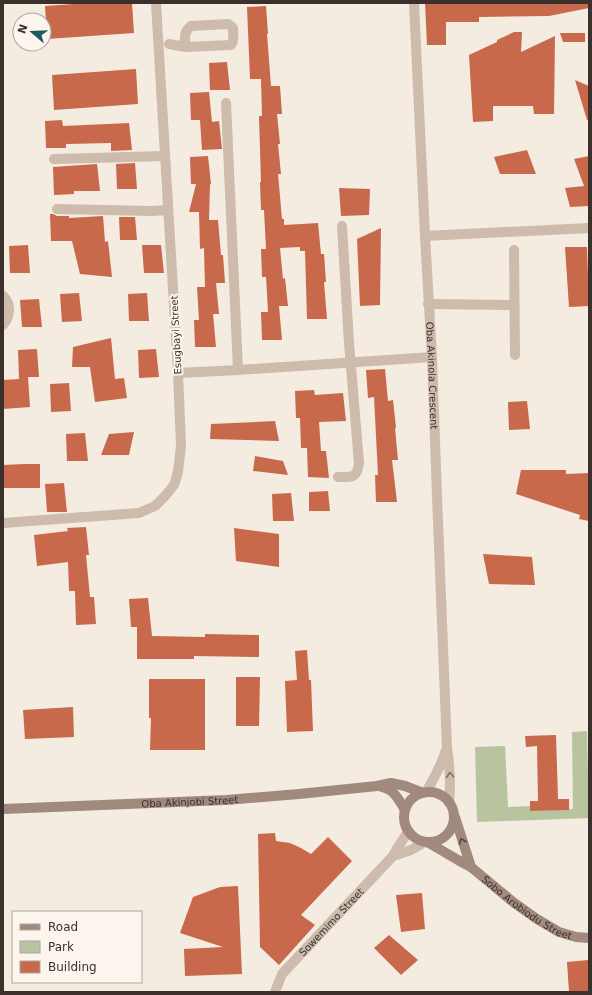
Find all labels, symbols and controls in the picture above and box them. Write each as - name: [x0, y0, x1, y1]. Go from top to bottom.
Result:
- north arrow: [12, 12, 52, 52]
- text: N: [15, 22, 31, 35]
- street label: Esugbayi Street: [168, 295, 184, 375]
- street label: Oba Akinola Crescent: [424, 321, 440, 430]
- one-way arrow: [446, 772, 455, 778]
- street label: Oba Akinjobi Street: [141, 794, 239, 809]
- one-way arrow: [458, 837, 467, 844]
- street label: Sobo Arobiodu Street: [480, 873, 573, 941]
- street label: Sowemimo Street: [297, 886, 366, 958]
- legend: [12, 911, 142, 983]
- text: Road: [48, 920, 78, 934]
- text: Park: [48, 940, 74, 954]
- text: Building: [48, 960, 97, 974]

